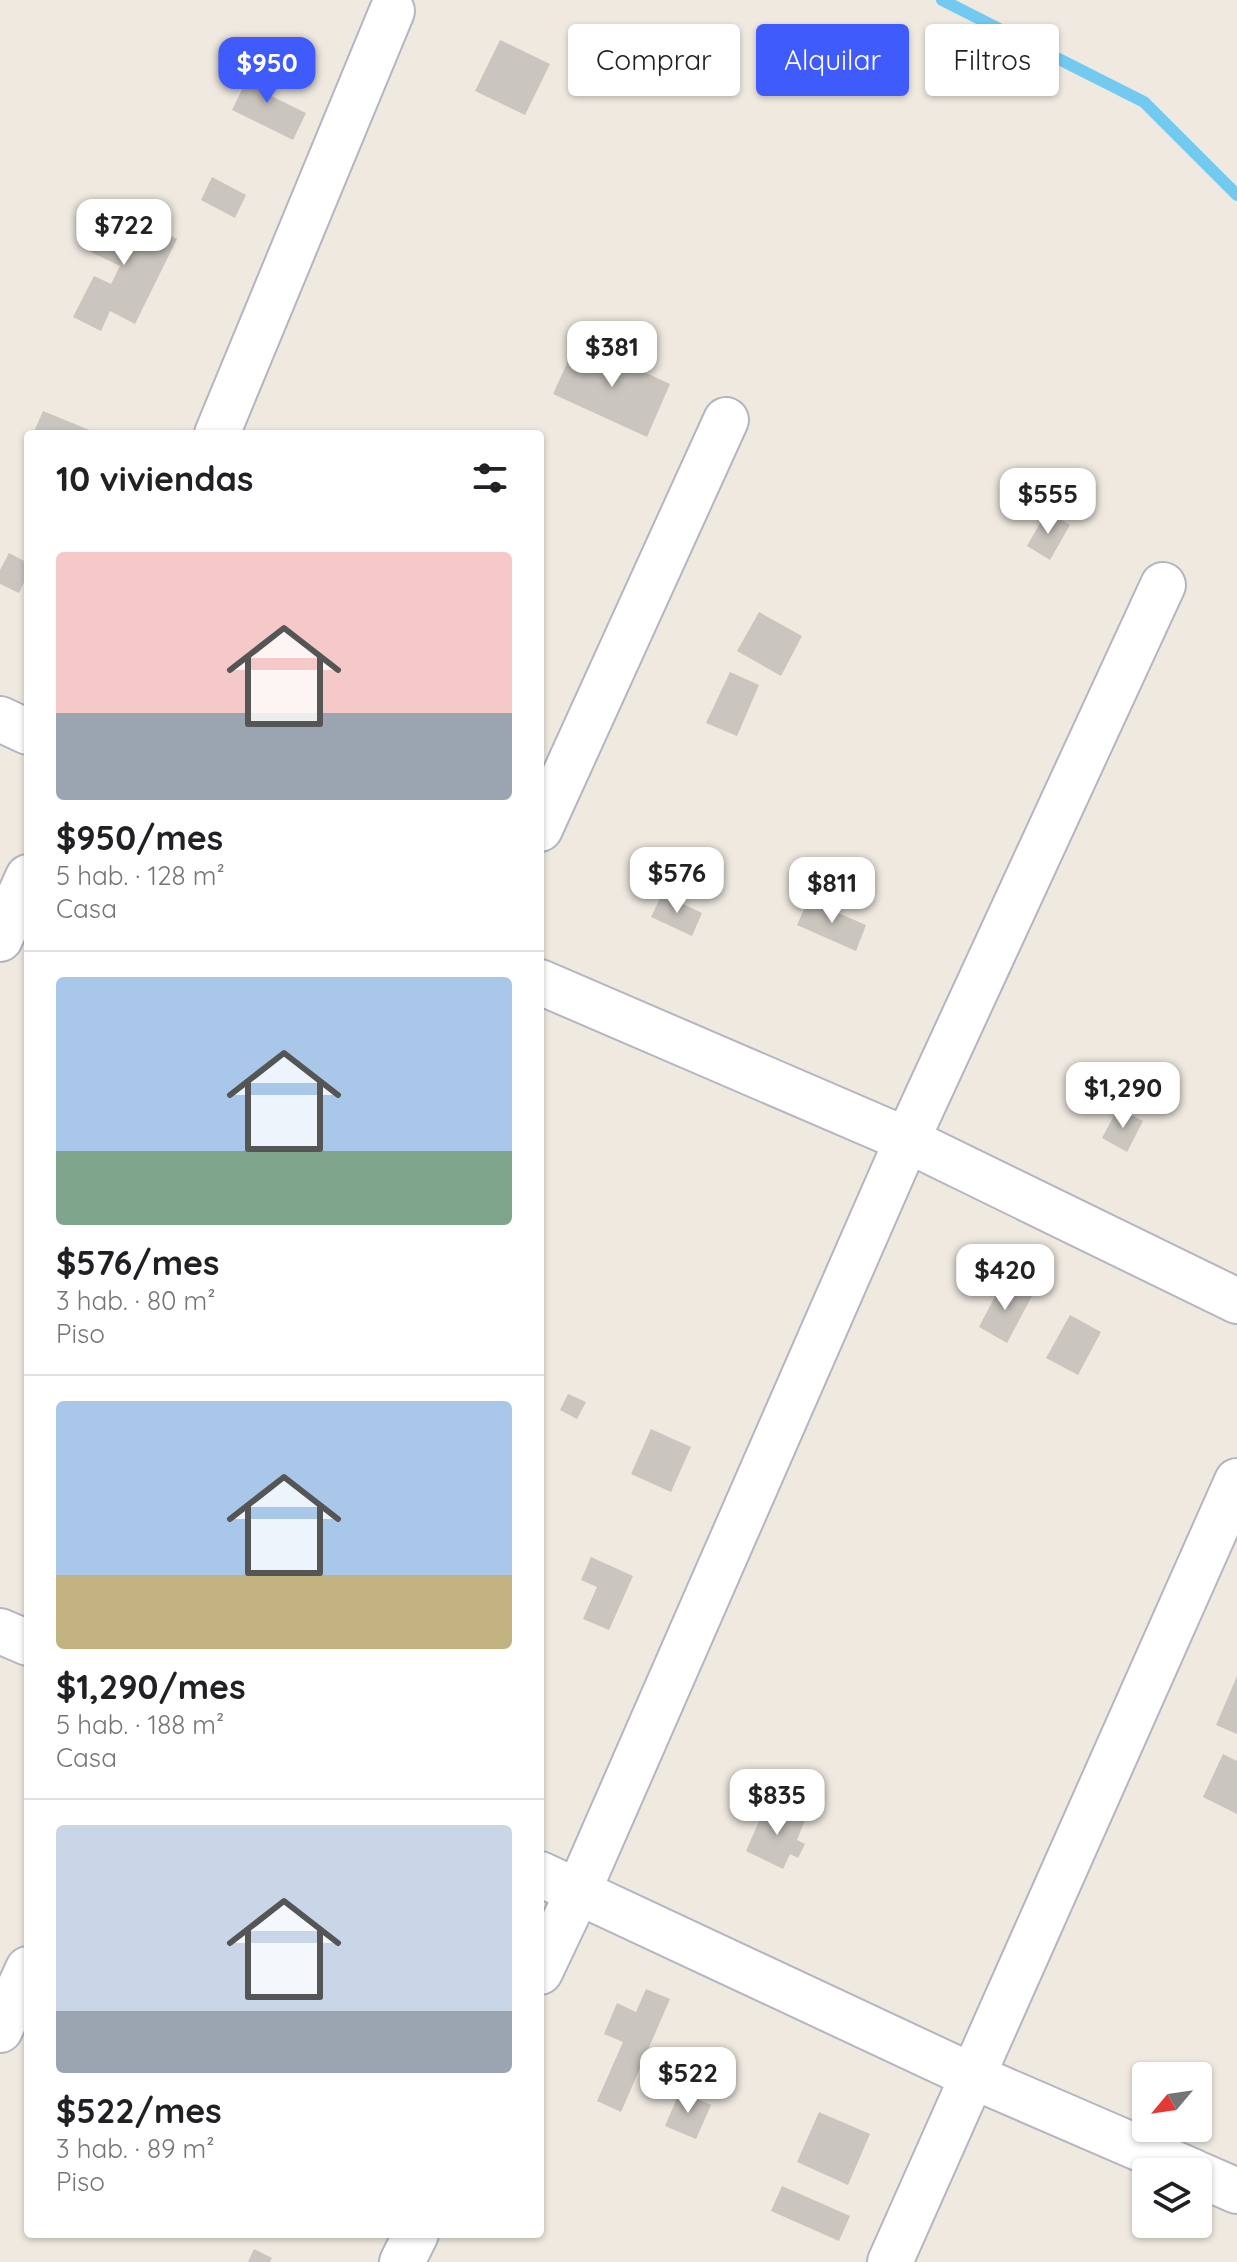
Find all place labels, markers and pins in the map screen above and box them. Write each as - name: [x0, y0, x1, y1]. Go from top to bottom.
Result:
- pin: $950: [220, 37, 314, 105]
- pin: $722: [77, 199, 171, 267]
- pin: $381: [565, 321, 659, 389]
- pin: $555: [1001, 468, 1095, 536]
- pin: $576: [630, 847, 724, 915]
- pin: $811: [785, 857, 879, 925]
- pin: $1,290: [1058, 1062, 1188, 1130]
- pin: $420: [958, 1244, 1052, 1312]
- pin: $835: [730, 1769, 824, 1837]
- pin: $522: [641, 2047, 735, 2115]

